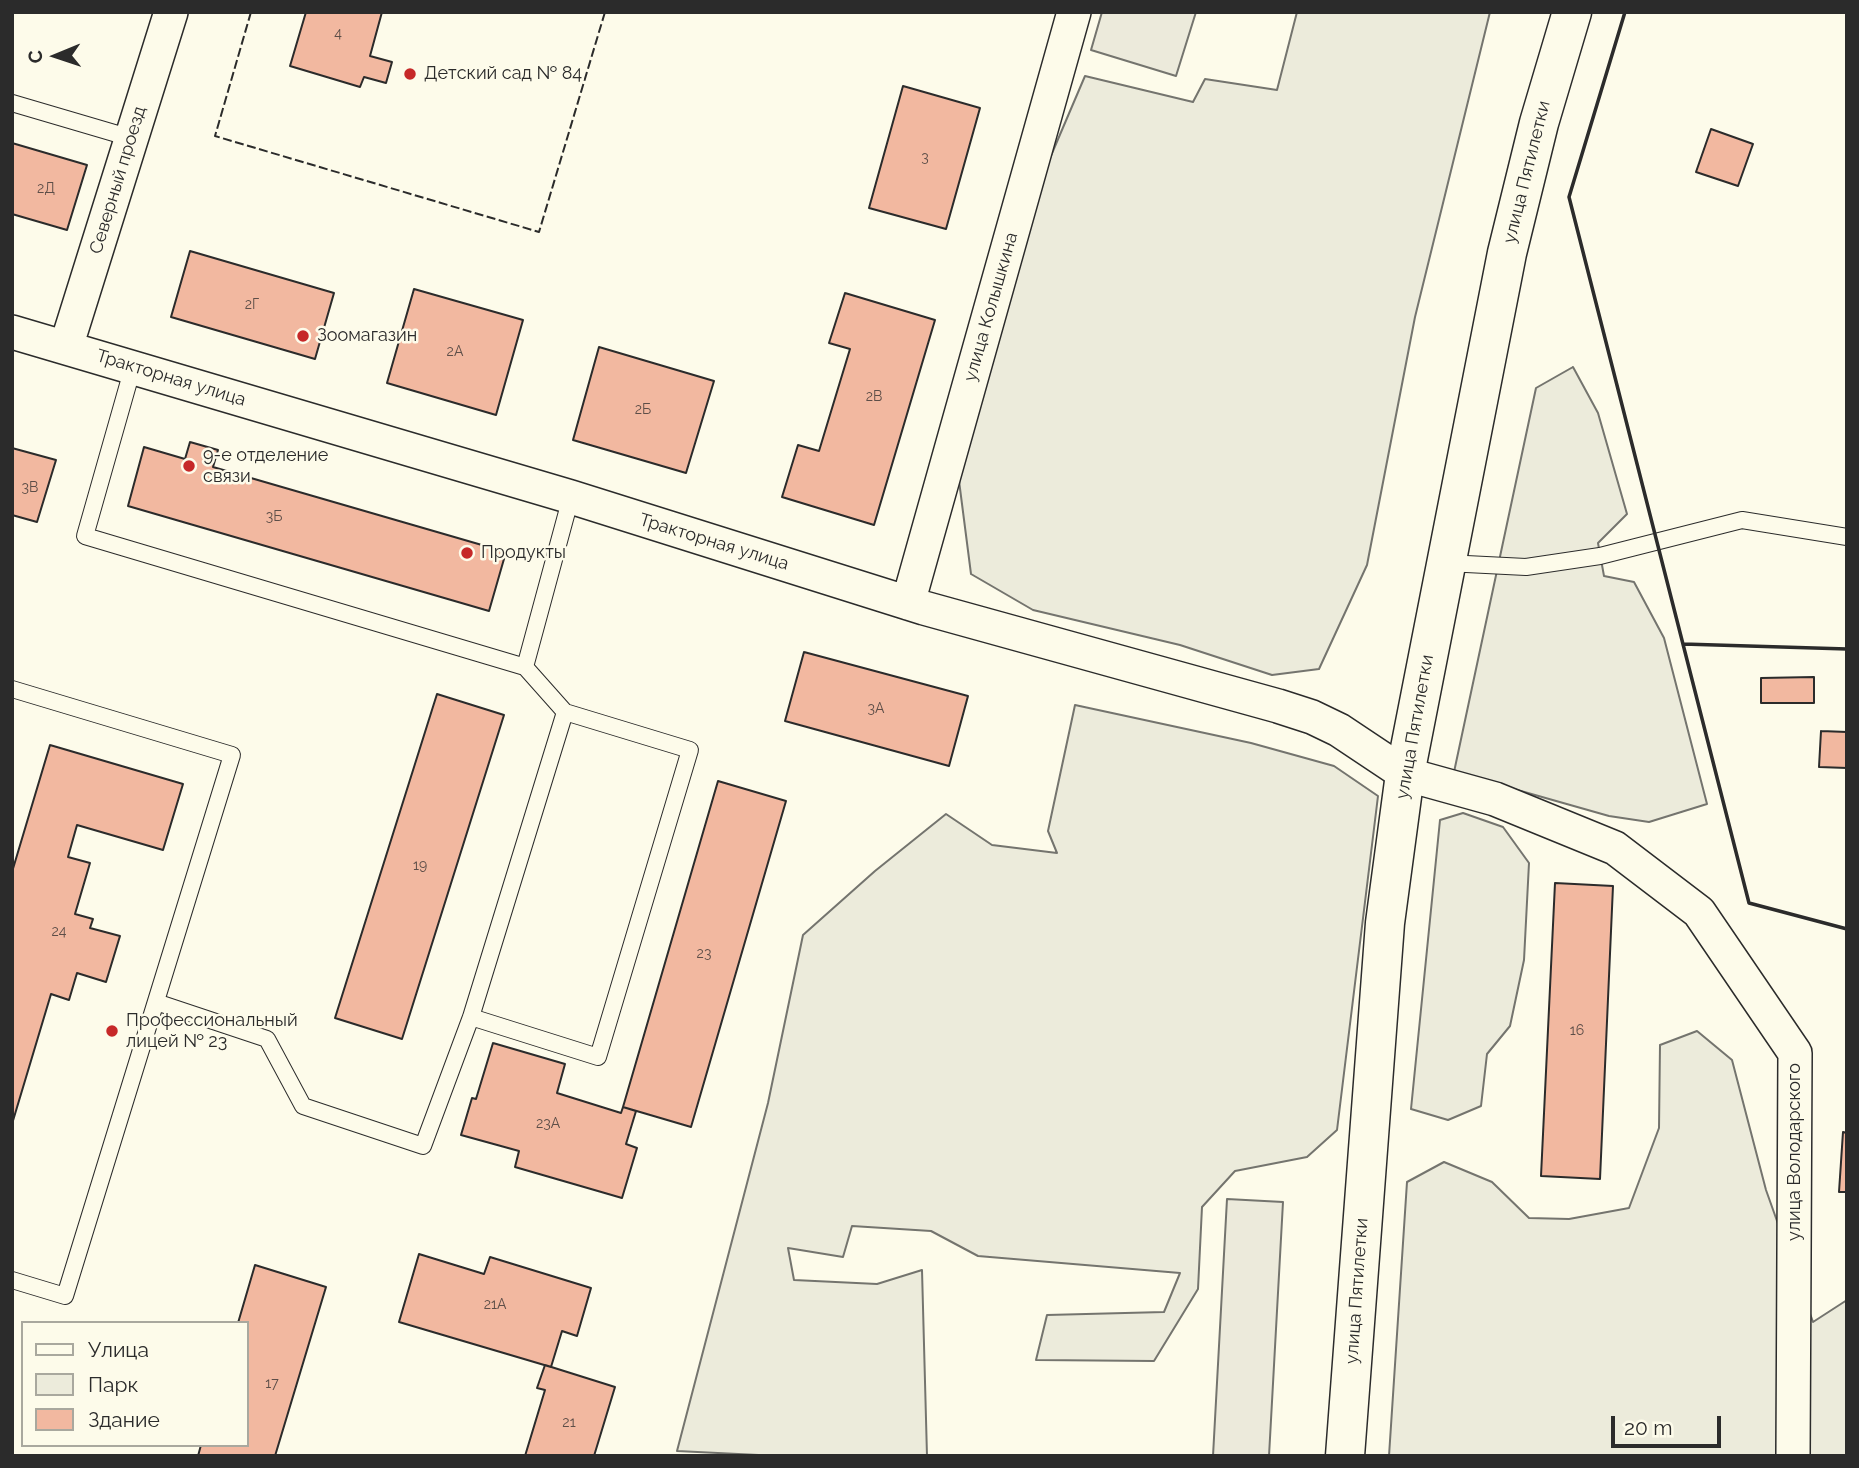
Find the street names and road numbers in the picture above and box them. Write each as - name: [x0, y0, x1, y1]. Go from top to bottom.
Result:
- street label: улица Пятилетки: [1499, 98, 1555, 246]
- street label: Северный проезд: [85, 103, 151, 257]
- street label: улица Колышкина: [959, 230, 1023, 384]
- street label: Тракторная улица: [94, 345, 248, 411]
- street label: Тракторная улица: [637, 509, 791, 575]
- street label: улица Пятилетки: [1392, 653, 1438, 801]
- street label: улица Володарского: [1784, 1063, 1806, 1241]
- street label: улица Пятилетки: [1341, 1217, 1373, 1365]

